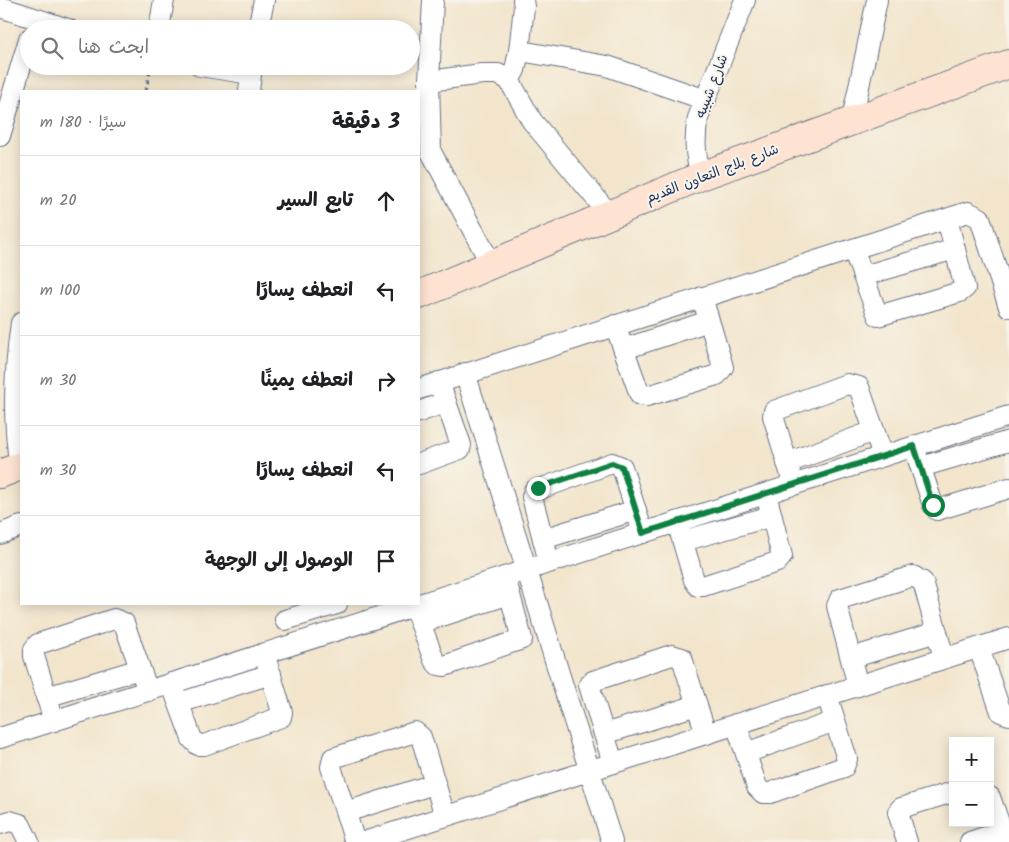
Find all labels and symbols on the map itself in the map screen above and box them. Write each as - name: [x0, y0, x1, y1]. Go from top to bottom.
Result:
- street label: شارع شبيبه: [690, 51, 734, 122]
- street label: شارع بلاج التعاون القديم: [643, 138, 782, 209]
- route end: [527, 477, 550, 500]
- route start: [922, 494, 945, 517]

